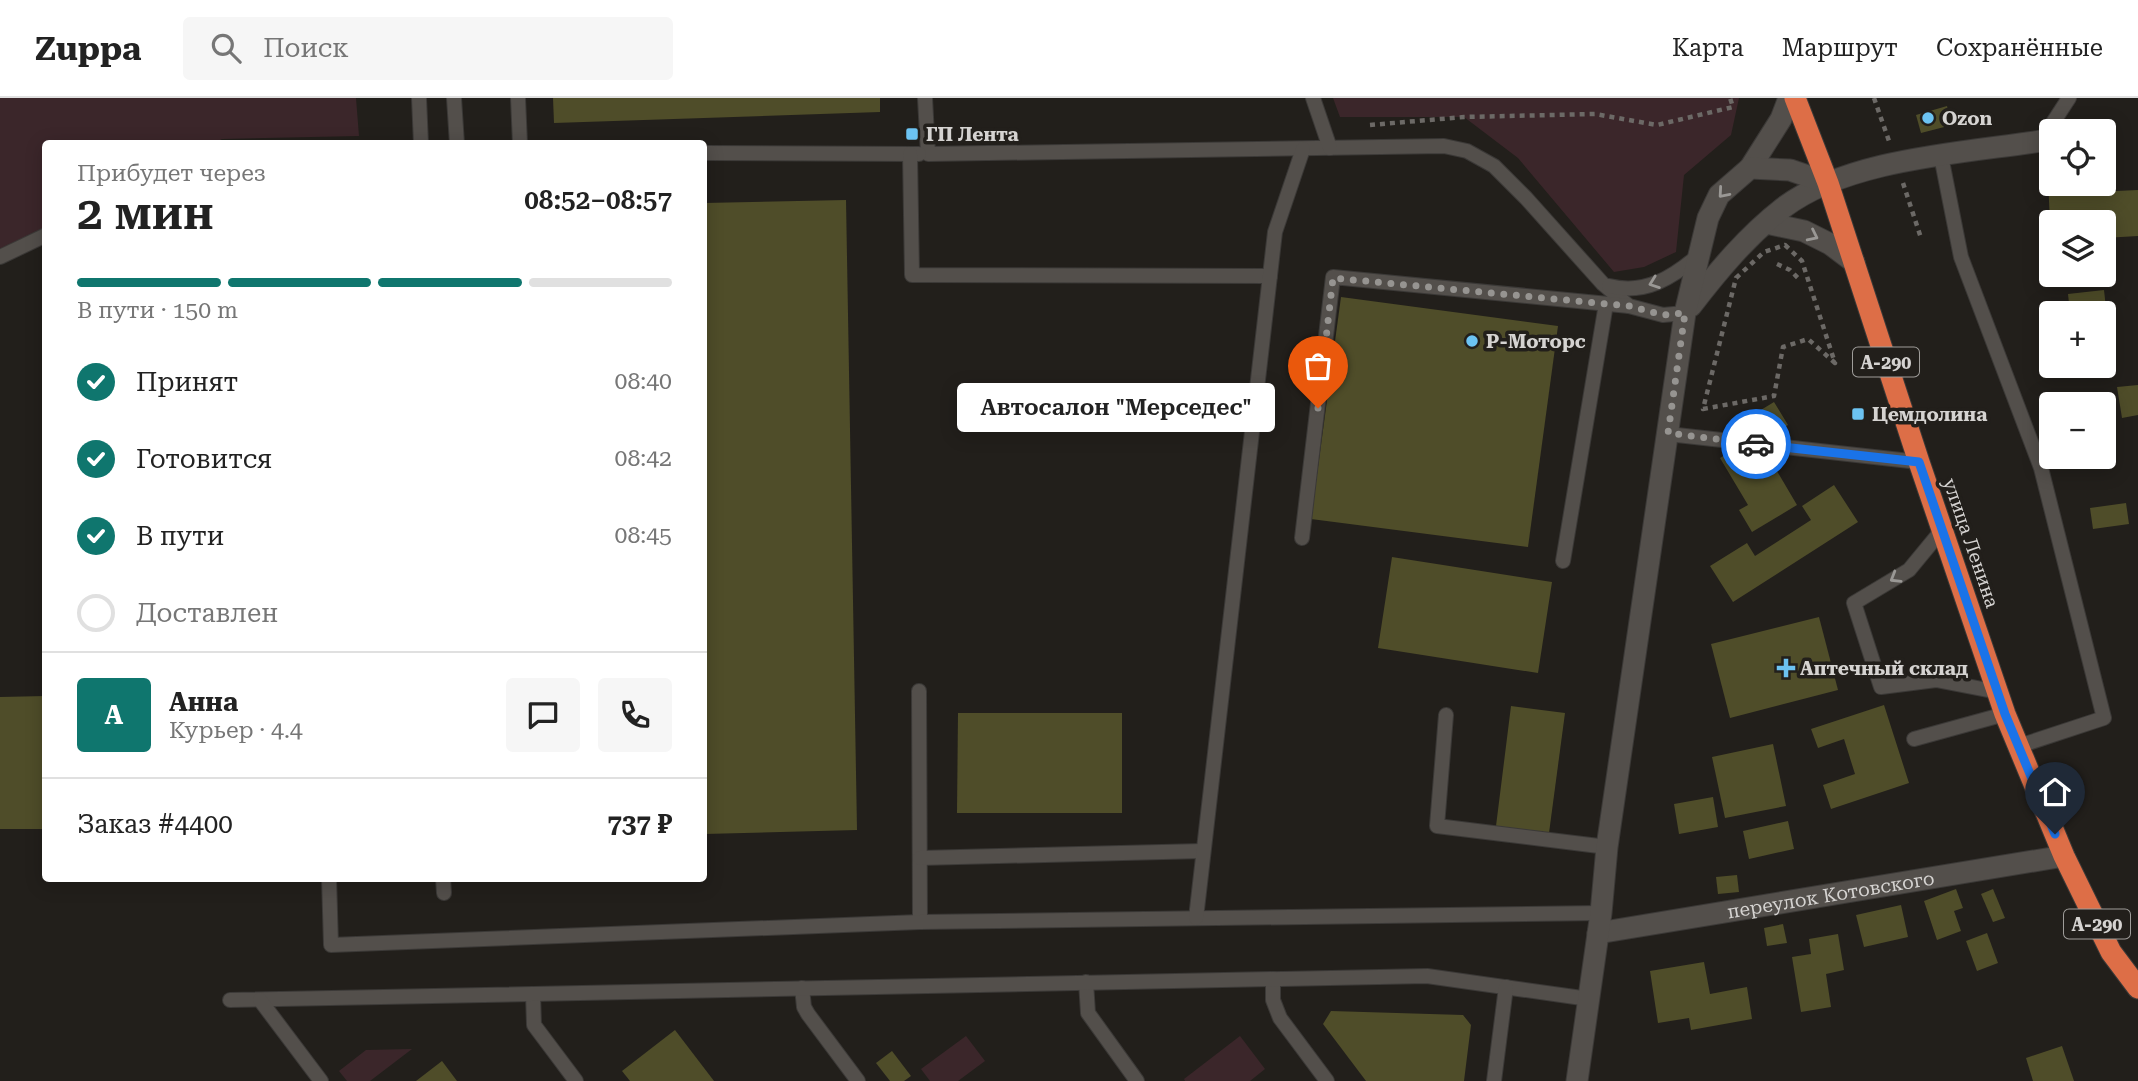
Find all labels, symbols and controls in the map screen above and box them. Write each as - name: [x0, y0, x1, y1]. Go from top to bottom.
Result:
- search box: [183, 17, 673, 80]
- text: Zuppa: [35, 29, 141, 68]
- icon: search: [207, 29, 245, 67]
- text: Поиск: [263, 33, 349, 63]
- text: Карта: [1672, 34, 1744, 62]
- text: Маршрут: [1782, 34, 1898, 62]
- text: Сохранённые: [1936, 34, 2103, 62]
- place label: Ozon: [1942, 107, 1992, 130]
- marker: Ozon: [1920, 110, 1936, 126]
- map controls: [2039, 119, 2116, 469]
- button: locate: [2039, 119, 2116, 196]
- place label: ГП Лента: [926, 123, 1019, 146]
- marker: ГП Лента: [904, 126, 920, 142]
- text: Прибудет через: [77, 160, 266, 187]
- text: 08:52–08:57: [524, 185, 672, 215]
- one-way arrow: [1719, 185, 1731, 198]
- text: 2 мин: [77, 186, 214, 240]
- button: layers: [2039, 210, 2116, 287]
- one-way arrow: [1806, 227, 1818, 241]
- one-way arrow: [1649, 274, 1661, 288]
- text: В пути · 150 m: [77, 297, 238, 324]
- button: +: [2039, 301, 2116, 378]
- place label: Р-Моторс: [1486, 330, 1586, 353]
- marker: Р-Моторс: [1464, 333, 1480, 349]
- pin: [1288, 336, 1348, 408]
- icon: bag: [1299, 347, 1337, 385]
- road number: А-290: [1853, 348, 1919, 376]
- icon: check: [77, 363, 115, 401]
- text: Принят: [136, 367, 238, 397]
- text: 08:40: [615, 368, 672, 395]
- callout: Автосалон "Мерседес": [958, 384, 1276, 432]
- button: −: [2039, 392, 2116, 469]
- text: Автосалон "Мерседес": [980, 394, 1252, 421]
- place label: Цемдолина: [1872, 403, 1987, 426]
- marker: Цемдолина: [1850, 406, 1866, 422]
- courier: [1721, 409, 1791, 479]
- icon: car: [1737, 425, 1775, 463]
- icon: check: [77, 440, 115, 478]
- text: Готовится: [136, 444, 272, 474]
- text: 08:42: [615, 445, 672, 472]
- street label: улица Ленина: [1938, 475, 2004, 612]
- icon: check: [77, 517, 115, 555]
- text: В пути: [136, 521, 224, 551]
- text: 08:45: [615, 522, 672, 549]
- one-way arrow: [1889, 570, 1902, 583]
- text: Доставлен: [136, 598, 278, 628]
- place label: Аптечный склад: [1800, 657, 1968, 680]
- marker: Аптечный склад: [1778, 660, 1794, 676]
- button: chat: [506, 678, 580, 752]
- button: phone: [598, 678, 672, 752]
- text: Анна: [169, 687, 238, 717]
- text: А: [105, 700, 123, 730]
- text: Курьер · 4.4: [169, 717, 303, 744]
- pin: [2025, 762, 2085, 834]
- icon: home: [2036, 773, 2074, 811]
- text: Заказ #4400: [77, 809, 233, 839]
- text: 737 ₽: [607, 809, 672, 839]
- street label: переулок Котовского: [1726, 866, 1936, 923]
- road number: А-290: [2064, 910, 2130, 938]

